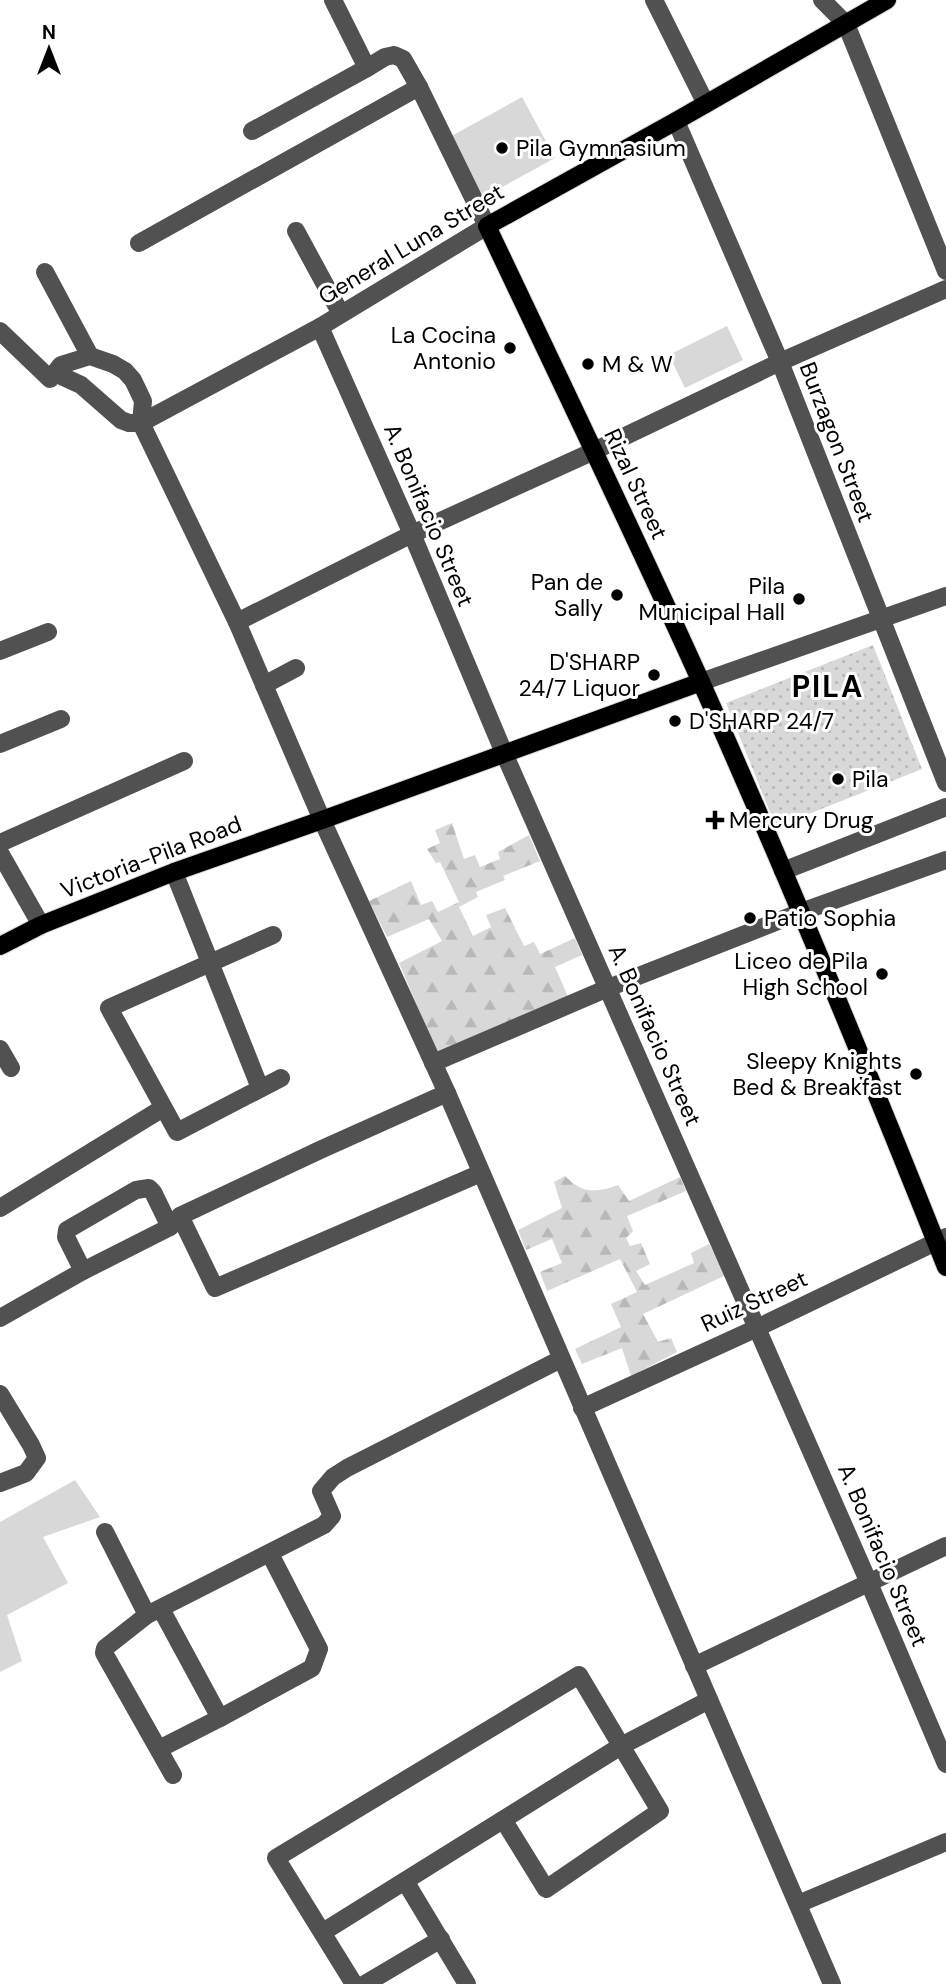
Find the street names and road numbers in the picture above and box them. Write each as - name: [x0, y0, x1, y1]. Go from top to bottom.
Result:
- street label: General Luna Street: [313, 177, 509, 311]
- street label: Burzagon Street: [793, 358, 881, 526]
- street label: A. Bonifacio Street: [377, 419, 481, 611]
- street label: Rizal Street: [597, 424, 675, 544]
- street label: Victoria-Pila Road: [56, 809, 246, 905]
- street label: A. Bonifacio Street: [602, 940, 708, 1130]
- street label: Ruiz Street: [696, 1263, 812, 1339]
- street label: A. Bonifacio Street: [831, 1459, 935, 1651]

